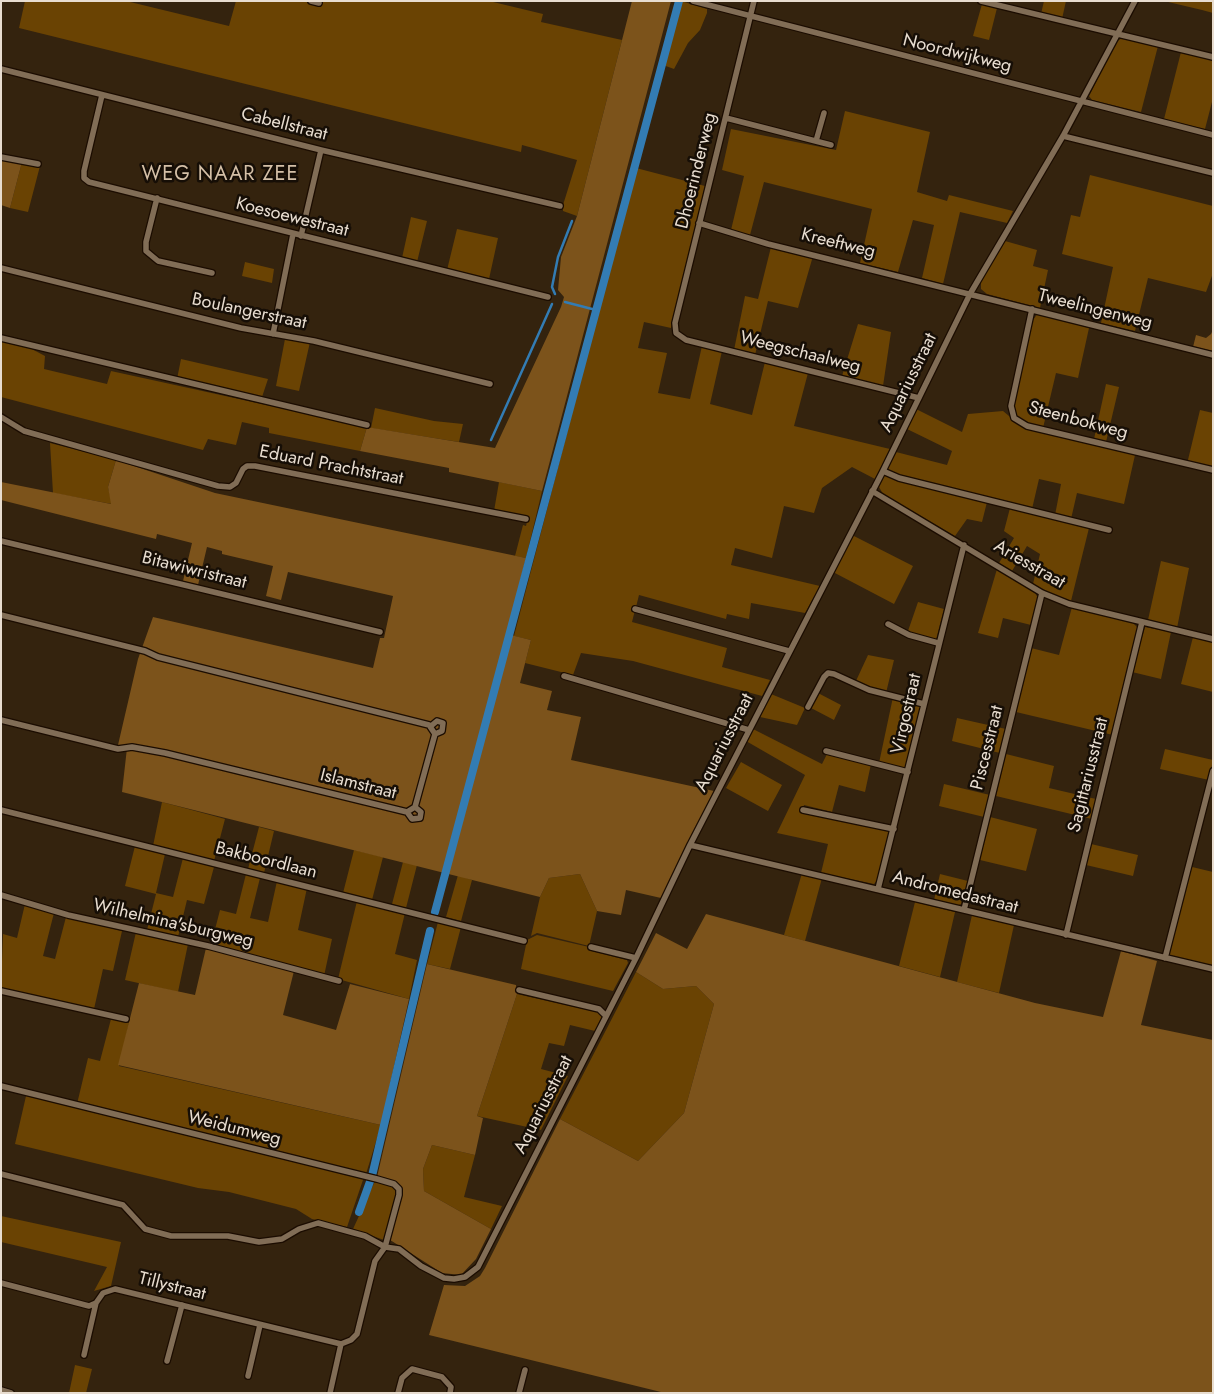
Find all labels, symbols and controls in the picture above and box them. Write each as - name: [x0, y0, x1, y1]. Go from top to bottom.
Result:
- street label: Noordwijkweg: [900, 30, 1014, 78]
- street label: Cabellstraat: [239, 104, 329, 146]
- street label: Dhoerinderweg: [672, 111, 722, 231]
- district label: WEG NAAR ZEE: [140, 163, 300, 187]
- street label: Koesoewestraat: [233, 194, 351, 242]
- street label: Kreeftweg: [799, 224, 877, 264]
- street label: Tweelingenweg: [1036, 285, 1154, 335]
- street label: Boulangerstraat: [190, 289, 308, 335]
- street label: Weegschaalweg: [737, 328, 863, 378]
- street label: Aquariusstraat: [876, 330, 942, 436]
- street label: Steenbokweg: [1026, 397, 1130, 445]
- street label: Eduard Prachtstraat: [257, 441, 405, 491]
- street label: Ariesstraat: [990, 536, 1068, 594]
- street label: Bitawiwristraat: [139, 548, 249, 594]
- street label: Virgostraat: [887, 672, 927, 756]
- street label: Aquariusstraat: [691, 690, 759, 796]
- street label: Piscesstraat: [967, 704, 1009, 792]
- street label: Sagittariusstraat: [1064, 715, 1114, 835]
- street label: Islamstraat: [318, 765, 398, 805]
- street label: Bakboordlaan: [213, 838, 319, 884]
- street label: Andromedastraat: [890, 867, 1020, 919]
- street label: Wilhelmina'sburgweg: [91, 895, 255, 953]
- street label: Aquariusstraat: [510, 1052, 578, 1158]
- street label: Weidumweg: [185, 1107, 283, 1151]
- street label: Tillystraat: [136, 1268, 208, 1306]

